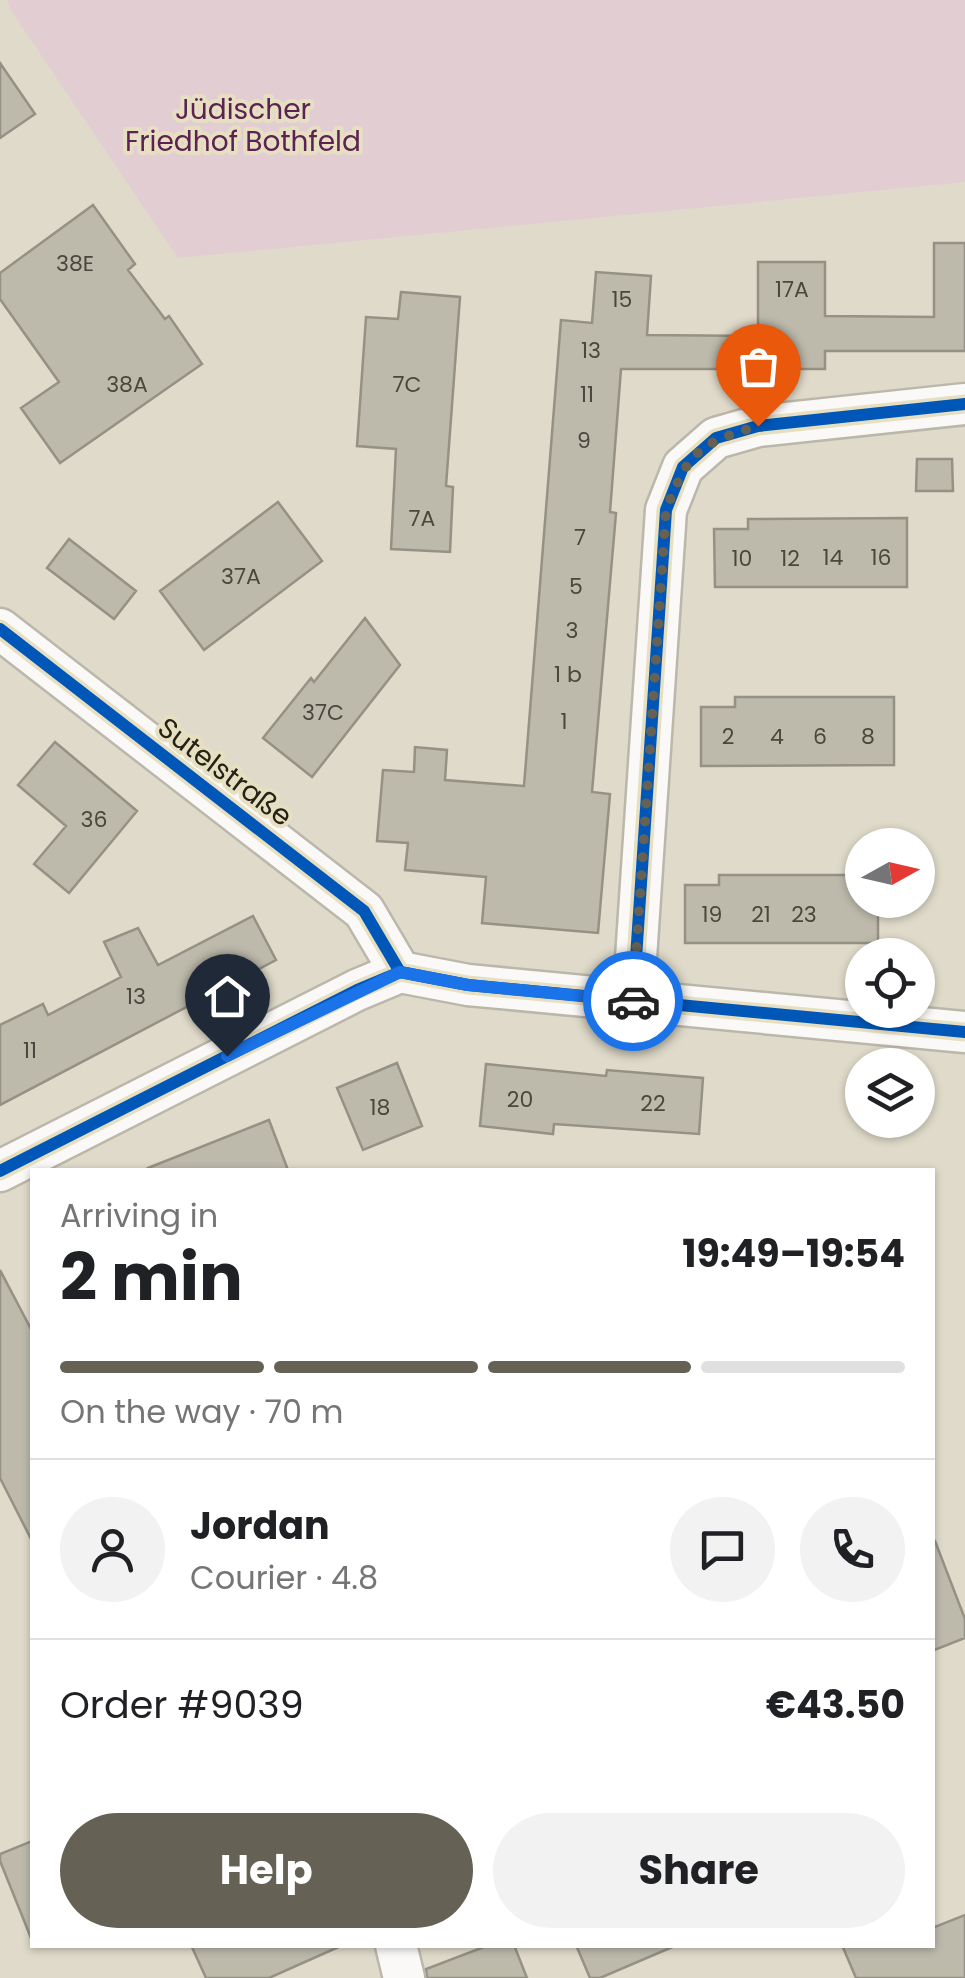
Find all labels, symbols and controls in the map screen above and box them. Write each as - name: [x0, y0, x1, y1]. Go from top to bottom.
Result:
- park label: Jüdischer Friedhof Bothfeld: [125, 90, 361, 161]
- house number: 38E: [56, 248, 94, 279]
- house number: 17A: [775, 274, 809, 305]
- house number: 15: [612, 284, 632, 315]
- pin: [716, 324, 801, 427]
- house number: 13: [581, 335, 601, 366]
- icon: bag: [731, 339, 786, 394]
- house number: 38A: [106, 369, 148, 400]
- house number: 7C: [393, 369, 422, 400]
- house number: 11: [580, 379, 594, 410]
- house number: 9: [577, 425, 591, 456]
- house number: 7A: [409, 503, 436, 534]
- house number: 7: [574, 522, 586, 553]
- house number: 14: [823, 542, 844, 573]
- house number: 16: [870, 542, 892, 573]
- house number: 10: [732, 543, 752, 574]
- house number: 12: [780, 543, 800, 574]
- house number: 37A: [221, 561, 261, 592]
- house number: 5: [569, 571, 583, 602]
- house number: 3: [566, 615, 578, 646]
- house number: 1 b: [554, 659, 582, 690]
- house number: 37C: [302, 697, 344, 728]
- house number: 1: [560, 706, 568, 737]
- street label: Sutelstraße: [150, 708, 300, 836]
- house number: 2: [722, 721, 734, 752]
- house number: 4: [770, 721, 784, 752]
- house number: 6: [813, 721, 827, 752]
- house number: 8: [861, 721, 875, 752]
- house number: 36: [81, 804, 107, 835]
- north arrow: [845, 828, 935, 918]
- map controls: [845, 828, 935, 1138]
- house number: 19: [702, 899, 722, 930]
- house number: 21: [751, 899, 771, 930]
- house number: 23: [791, 899, 817, 930]
- button: locate: [845, 938, 935, 1028]
- courier: [583, 951, 683, 1051]
- pin: [185, 954, 270, 1057]
- icon: home: [200, 969, 255, 1024]
- icon: car: [606, 974, 661, 1029]
- house number: 13: [126, 981, 146, 1012]
- house number: 11: [23, 1035, 37, 1066]
- button: layers: [845, 1048, 935, 1138]
- house number: 20: [507, 1084, 533, 1115]
- house number: 22: [640, 1088, 666, 1119]
- house number: 18: [370, 1092, 390, 1123]
- text: Arriving in: [60, 1193, 218, 1238]
- text: 19:49–19:54: [682, 1227, 905, 1280]
- text: 2 min: [60, 1232, 243, 1323]
- text: On the way · 70 m: [60, 1389, 344, 1434]
- button: person: [60, 1497, 165, 1602]
- button: chat: [670, 1497, 775, 1602]
- button: phone: [800, 1497, 905, 1602]
- text: Jordan: [190, 1499, 330, 1552]
- text: Courier · 4.8: [190, 1555, 378, 1600]
- text: Order #9039: [60, 1678, 304, 1731]
- text: €43.50: [766, 1678, 905, 1731]
- button: Help: [60, 1813, 473, 1928]
- button: Share: [493, 1813, 905, 1928]

